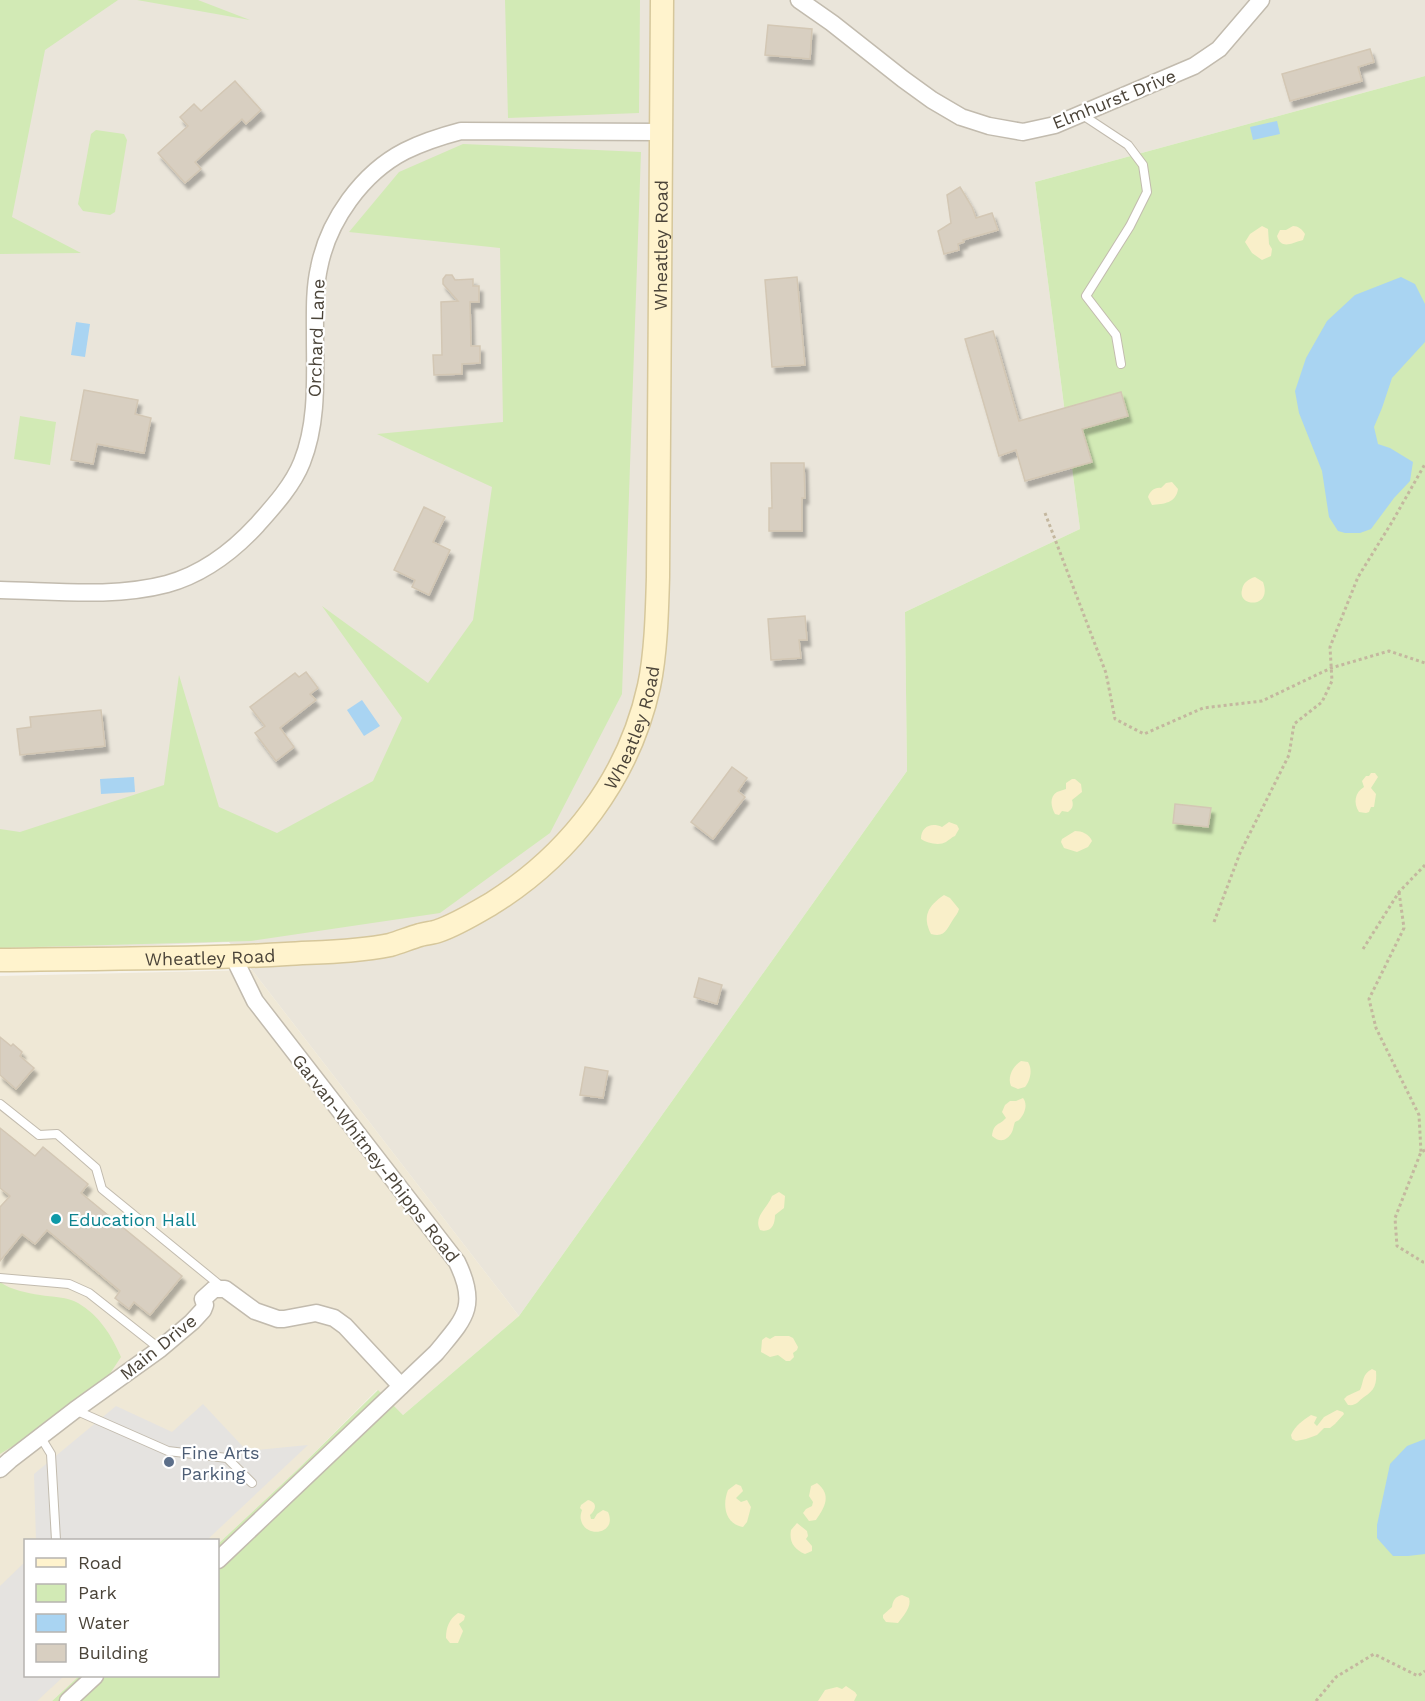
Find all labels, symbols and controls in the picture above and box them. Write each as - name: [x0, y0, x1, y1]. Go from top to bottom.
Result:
- street label: Elmhurst Drive: [1049, 65, 1179, 133]
- street label: Wheatley Road: [649, 180, 671, 311]
- street label: Orchard Lane: [303, 278, 329, 398]
- street label: Wheatley Road: [599, 664, 663, 793]
- street label: Wheatley Road: [145, 944, 276, 969]
- street label: Garvan-Whitney-Phipps Road: [288, 1050, 464, 1266]
- place label: Education Hall: [68, 1209, 197, 1230]
- marker: Education Hall: [49, 1212, 63, 1226]
- street label: Main Drive: [116, 1310, 200, 1384]
- place label: Fine Arts Parking: [181, 1442, 259, 1484]
- marker: Fine Arts Parking: [162, 1455, 176, 1469]
- legend: [24, 1539, 219, 1677]
- text: Road: [78, 1552, 122, 1573]
- text: Park: [78, 1582, 117, 1603]
- text: Water: [78, 1612, 130, 1633]
- text: Building: [78, 1642, 148, 1663]

